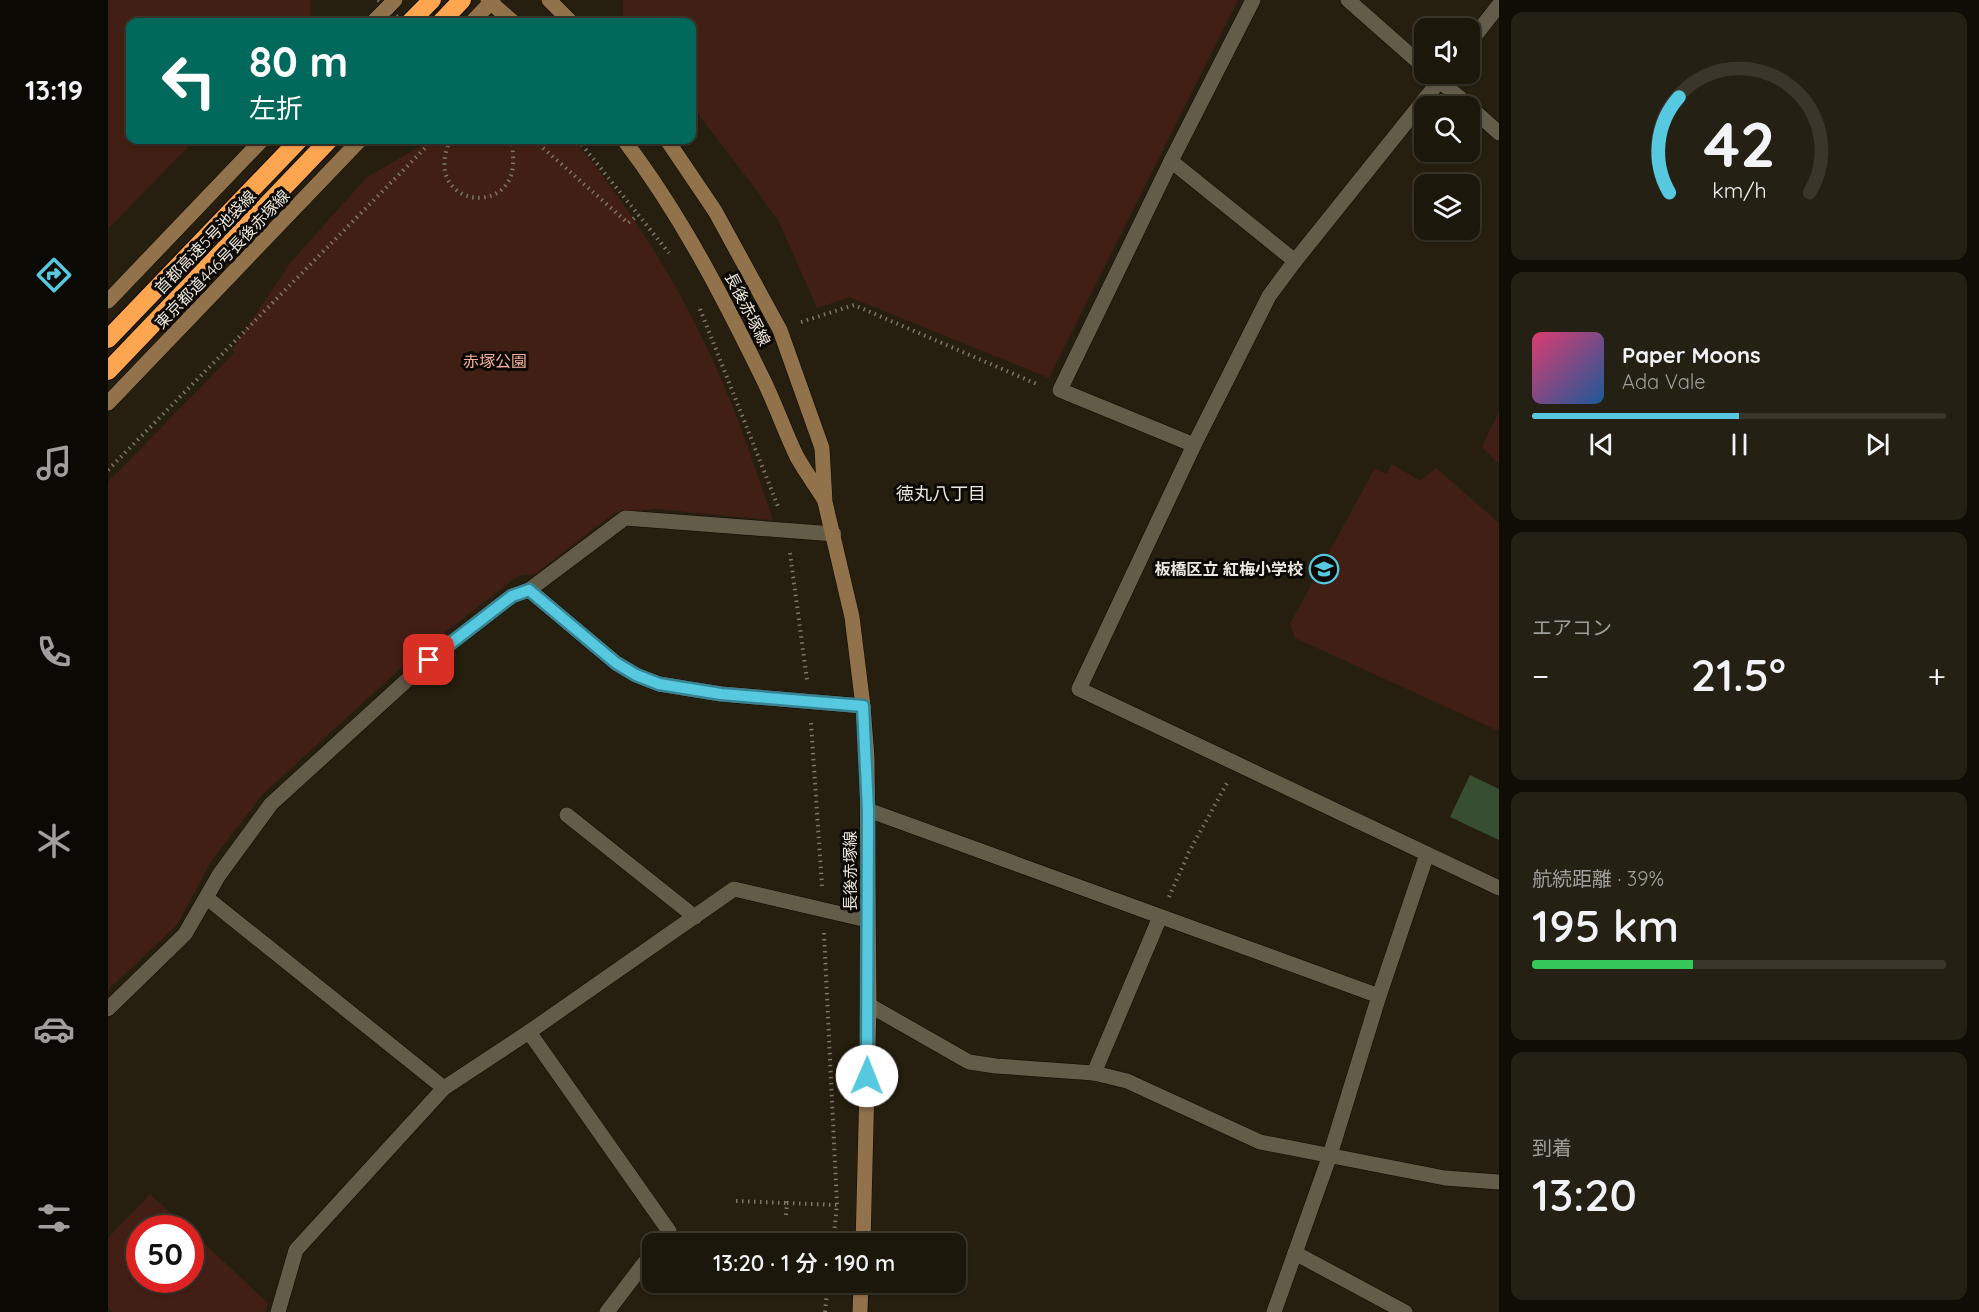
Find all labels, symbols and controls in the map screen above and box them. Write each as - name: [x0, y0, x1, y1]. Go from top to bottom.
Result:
- map controls: [1414, 18, 1480, 240]
- button: sound: [1414, 18, 1480, 84]
- text: 80 m: [249, 35, 348, 88]
- icon: left: [150, 42, 228, 120]
- text: 13:19: [25, 73, 83, 107]
- text: 左折: [249, 91, 303, 125]
- button: search: [1414, 96, 1480, 162]
- text: 42: [1703, 105, 1775, 183]
- button: layers: [1414, 174, 1480, 240]
- text: km/h: [1712, 177, 1766, 203]
- street label: 東京都道446号長後赤塚線: [150, 185, 294, 333]
- street label: 首都高速5号池袋線: [150, 186, 260, 298]
- icon: directions: [33, 254, 75, 296]
- street label: 長後赤塚線: [721, 269, 775, 349]
- text: Paper Moons: [1622, 341, 1761, 369]
- park label: 赤塚公園: [463, 351, 527, 371]
- text: Ada Vale: [1622, 369, 1706, 394]
- icon: previous: [1585, 428, 1618, 461]
- icon: pause: [1723, 428, 1756, 461]
- icon: next: [1861, 428, 1894, 461]
- icon: music: [33, 442, 75, 484]
- district label: 徳丸八丁目: [896, 482, 986, 505]
- school or university icon: 板橋区立 紅梅小学校: [1308, 553, 1340, 585]
- place label: 板橋区立 紅梅小学校: [1155, 559, 1303, 579]
- text: エアコン: [1532, 615, 1612, 640]
- icon: phone: [33, 631, 75, 673]
- pin: [403, 634, 454, 685]
- icon: arrive: [412, 643, 445, 676]
- text: 21.5°: [1691, 646, 1786, 702]
- text: −: [1532, 655, 1549, 696]
- text: +: [1927, 655, 1946, 696]
- icon: climate: [33, 820, 75, 862]
- street label: 長後赤塚線: [840, 831, 860, 911]
- text: 航続距離 · 39%: [1532, 866, 1664, 891]
- text: 195 km: [1532, 897, 1679, 953]
- icon: car: [33, 1008, 75, 1050]
- position arrow: [835, 1044, 899, 1108]
- text: 到着: [1532, 1135, 1572, 1160]
- text: 13:20: [1532, 1166, 1637, 1222]
- icon: filters: [33, 1197, 75, 1239]
- speed limit sign: 50: [126, 1215, 204, 1293]
- text: 13:20 · 1 分 · 190 m: [713, 1249, 895, 1277]

